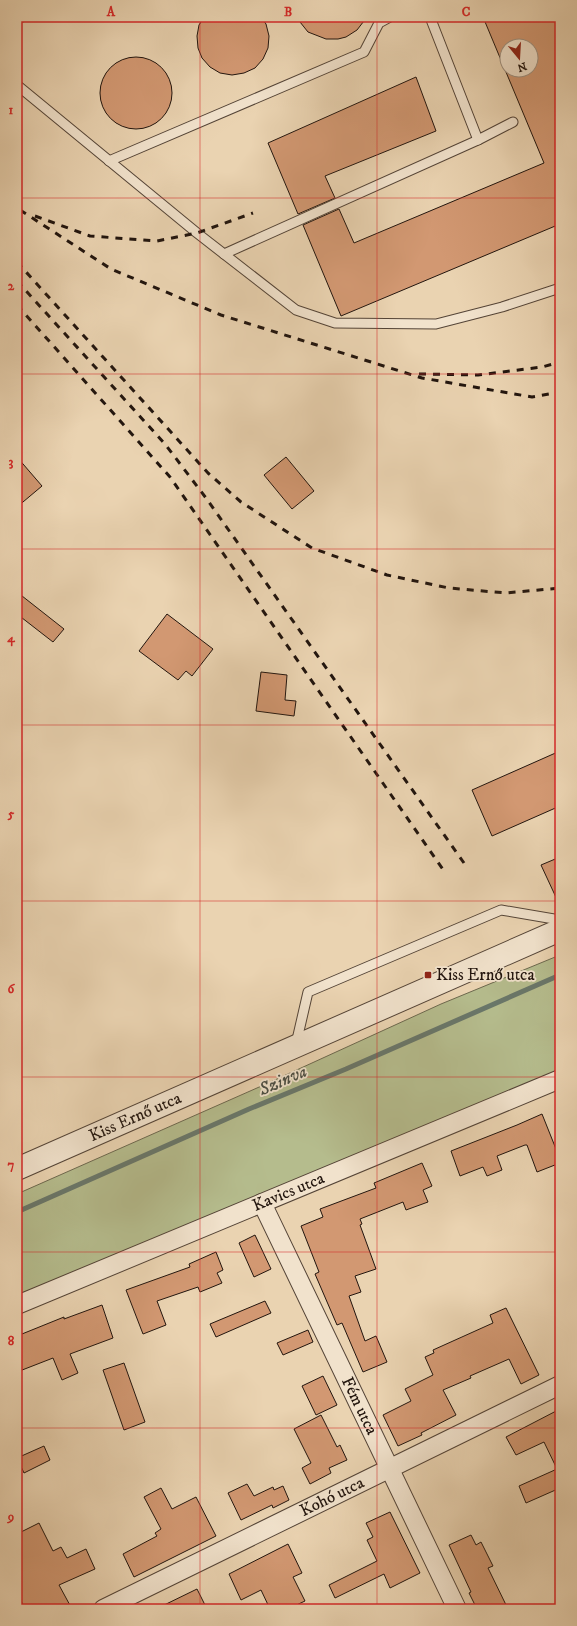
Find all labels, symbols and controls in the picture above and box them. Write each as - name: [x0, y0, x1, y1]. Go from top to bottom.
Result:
- text: A: [106, 4, 116, 20]
- text: B: [284, 4, 292, 20]
- text: C: [462, 4, 471, 20]
- north arrow: [499, 38, 539, 78]
- text: N: [515, 59, 528, 75]
- text: 1: [9, 102, 14, 118]
- text: 2: [8, 278, 15, 294]
- text: 3: [9, 454, 14, 470]
- text: 4: [6, 630, 15, 647]
- text: 5: [7, 806, 15, 822]
- place label: Kiss Ernő utca: [436, 964, 535, 986]
- marker: Kiss Ernő utca: [423, 970, 433, 980]
- text: 6: [8, 981, 16, 997]
- water label: Szinva: [255, 1061, 311, 1102]
- street label: Kiss Ernő utca: [85, 1087, 185, 1147]
- text: 7: [8, 1157, 15, 1173]
- street label: Kavics utca: [249, 1167, 328, 1217]
- text: 8: [8, 1333, 15, 1349]
- street label: Fém utca: [336, 1373, 383, 1439]
- street label: Kohó utca: [296, 1471, 368, 1522]
- text: 9: [7, 1509, 14, 1525]

